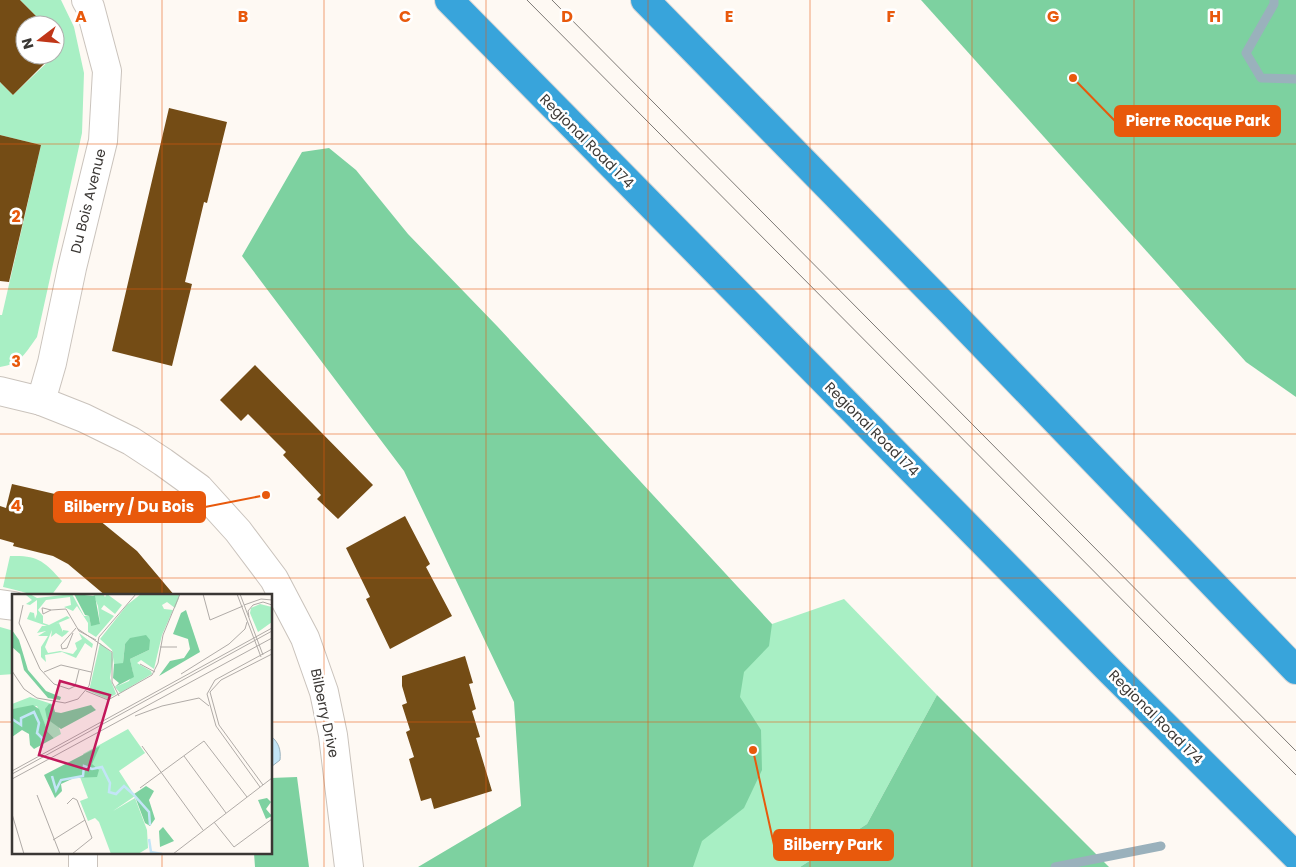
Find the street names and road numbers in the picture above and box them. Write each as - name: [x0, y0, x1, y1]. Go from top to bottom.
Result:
- street label: Regional Road 174: [535, 89, 639, 193]
- street label: Du Bois Avenue: [65, 146, 111, 255]
- street label: Regional Road 174: [820, 377, 924, 481]
- street label: Regional Road 174: [1104, 665, 1208, 769]
- street label: Bilberry Drive: [306, 667, 344, 760]

